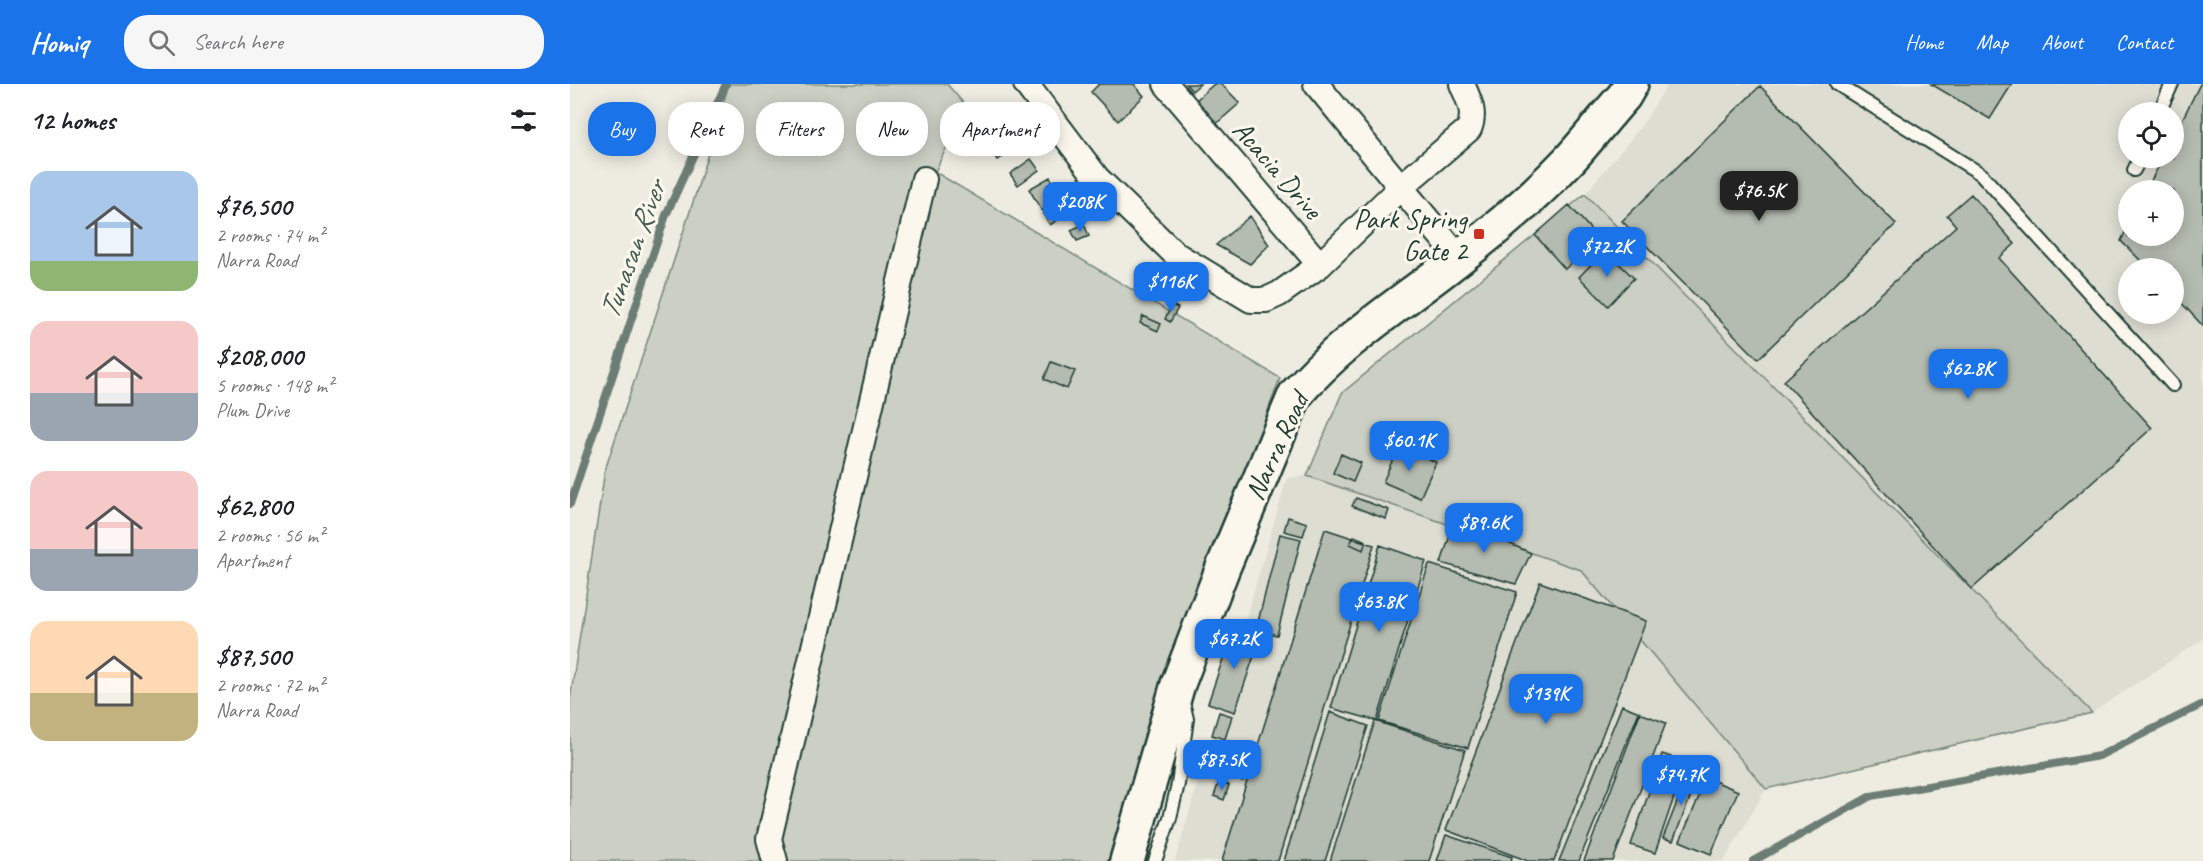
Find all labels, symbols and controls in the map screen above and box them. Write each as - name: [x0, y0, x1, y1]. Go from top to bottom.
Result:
- search box: [124, 15, 544, 69]
- text: Homiq: [30, 25, 88, 60]
- icon: search: [145, 26, 178, 59]
- text: Search here: [193, 28, 283, 56]
- text: Home: [1905, 29, 1943, 55]
- text: Map: [1976, 29, 2008, 55]
- text: About: [2041, 29, 2083, 55]
- text: Contact: [2116, 29, 2173, 55]
- chip: Buy: [588, 102, 656, 156]
- chip: Rent: [668, 102, 744, 156]
- chip: Filters: [756, 102, 844, 156]
- chip: New: [856, 102, 928, 156]
- chip: Apartment: [940, 102, 1060, 156]
- map controls: [2118, 102, 2184, 324]
- button: locate: [2118, 102, 2184, 168]
- text: 12 homes: [30, 104, 115, 137]
- icon: filters: [507, 104, 540, 137]
- street label: Acacia Drive: [1225, 113, 1331, 227]
- pin: $76.5K: [1710, 171, 1808, 222]
- water label: Tunasan River: [590, 172, 676, 324]
- text: $76.5K: [1734, 178, 1784, 203]
- button: +: [2118, 180, 2184, 246]
- pin: $208K: [1038, 182, 1122, 233]
- text: $208K: [1057, 189, 1103, 214]
- text: $76,500: [216, 190, 291, 223]
- icon: home: [78, 195, 150, 267]
- place label: Park Spring Gate 2: [1354, 201, 1469, 268]
- text: 2 rooms · 74 m²: [216, 223, 324, 248]
- marker: Park Spring Gate 2: [1472, 227, 1486, 241]
- pin: $72.2K: [1558, 227, 1656, 278]
- text: $72.2K: [1582, 234, 1632, 259]
- text: Narra Road: [216, 248, 298, 273]
- button: −: [2118, 258, 2184, 324]
- pin: $116K: [1129, 262, 1213, 313]
- text: $116K: [1148, 269, 1194, 294]
- text: $208,000: [216, 340, 303, 373]
- icon: home: [78, 345, 150, 417]
- pin: $62.8K: [1919, 349, 2017, 400]
- text: $62.8K: [1943, 356, 1993, 381]
- text: 5 rooms · 148 m²: [216, 373, 333, 398]
- street label: Narra Road: [1236, 383, 1318, 505]
- text: Plum Drive: [216, 398, 289, 423]
- pin: $60.1K: [1360, 421, 1458, 472]
- text: $60.1K: [1384, 428, 1434, 453]
- text: $62,800: [216, 490, 292, 523]
- icon: home: [78, 495, 150, 567]
- pin: $89.6K: [1435, 503, 1533, 554]
- text: $89.6K: [1459, 510, 1509, 535]
- text: 2 rooms · 56 m²: [216, 523, 324, 548]
- text: Apartment: [216, 548, 289, 573]
- pin: $63.8K: [1330, 582, 1428, 633]
- text: $63.8K: [1354, 589, 1404, 614]
- pin: $67.2K: [1185, 619, 1283, 670]
- text: $67.2K: [1209, 626, 1259, 651]
- text: $87,500: [216, 640, 291, 673]
- icon: home: [78, 645, 150, 717]
- text: 2 rooms · 72 m²: [216, 673, 324, 698]
- pin: $139K: [1504, 674, 1588, 725]
- text: $139K: [1523, 681, 1569, 706]
- text: Narra Road: [216, 698, 298, 723]
- pin: $87.5K: [1173, 740, 1271, 791]
- text: $87.5K: [1197, 747, 1247, 772]
- pin: $74.7K: [1632, 755, 1730, 806]
- text: $74.7K: [1656, 762, 1706, 787]

